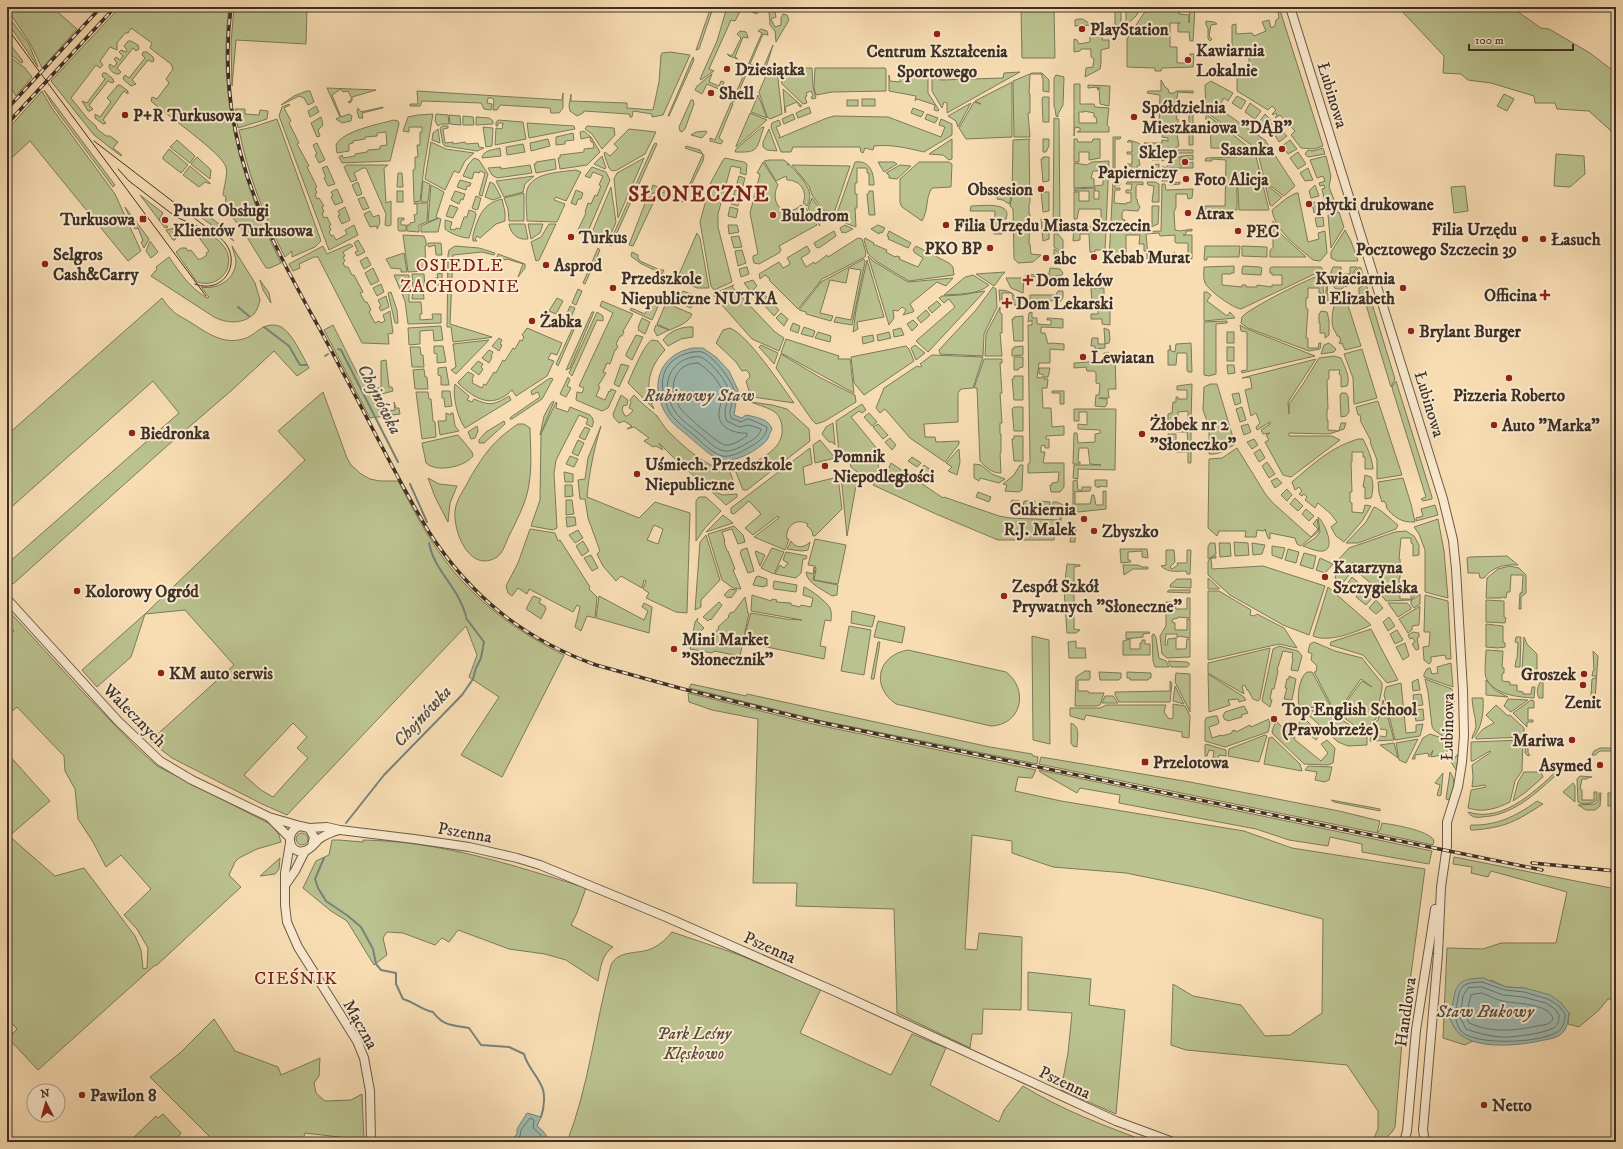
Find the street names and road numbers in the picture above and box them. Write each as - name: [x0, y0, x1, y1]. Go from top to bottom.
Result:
- street label: Łubinowa: [1312, 60, 1353, 132]
- street label: Łubinowa: [1409, 369, 1450, 441]
- street label: Walecznych: [97, 678, 171, 752]
- street label: Łubinowa: [1436, 692, 1460, 761]
- street label: Pszenna: [436, 817, 494, 849]
- street label: Pszenna: [740, 927, 800, 969]
- street label: Handlowa: [1390, 975, 1422, 1048]
- street label: Mączna: [338, 996, 383, 1054]
- street label: Pszenna: [1035, 1061, 1095, 1105]

